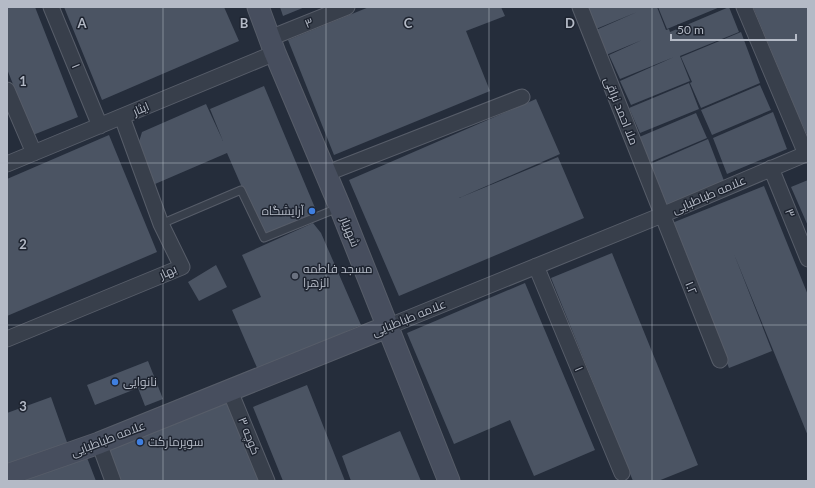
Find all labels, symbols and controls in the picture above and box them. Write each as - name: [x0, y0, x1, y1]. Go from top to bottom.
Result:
- street label: ۳: [302, 14, 315, 31]
- text: A: [76, 15, 87, 31]
- text: B: [240, 15, 249, 31]
- text: C: [404, 15, 413, 31]
- text: D: [565, 15, 575, 31]
- scale bar: [671, 16, 796, 42]
- text: 50 m: [677, 22, 704, 37]
- street label: ۱: [69, 61, 84, 70]
- text: 1: [19, 73, 27, 89]
- street label: ملا احمد نراقی: [601, 75, 642, 147]
- street label: ایثار: [129, 98, 151, 119]
- street label: علامه طباطبایی: [670, 172, 748, 217]
- place label: آرایشگاه: [262, 203, 305, 218]
- marker: آرایشگاه: [307, 206, 317, 216]
- street label: ۳: [782, 206, 799, 219]
- street label: شهریار: [337, 214, 363, 249]
- text: 2: [19, 236, 27, 252]
- street label: بهار: [156, 261, 179, 282]
- place label: مسجد فاطمه الزهرا: [303, 261, 373, 290]
- marker: مسجد فاطمه الزهرا: [290, 271, 300, 281]
- street label: ۱.۲: [682, 279, 701, 297]
- street label: علامه طباطبایی: [370, 296, 448, 339]
- street label: ۱: [572, 364, 587, 373]
- place label: نانوایی: [123, 374, 157, 389]
- marker: نانوایی: [110, 377, 120, 387]
- text: 3: [19, 398, 27, 414]
- street label: کوچه ۳: [233, 415, 264, 458]
- street label: علامه طباطبایی: [68, 417, 147, 460]
- place label: سوپرمارکت: [148, 434, 203, 451]
- marker: سوپرمارکت: [135, 437, 145, 447]

